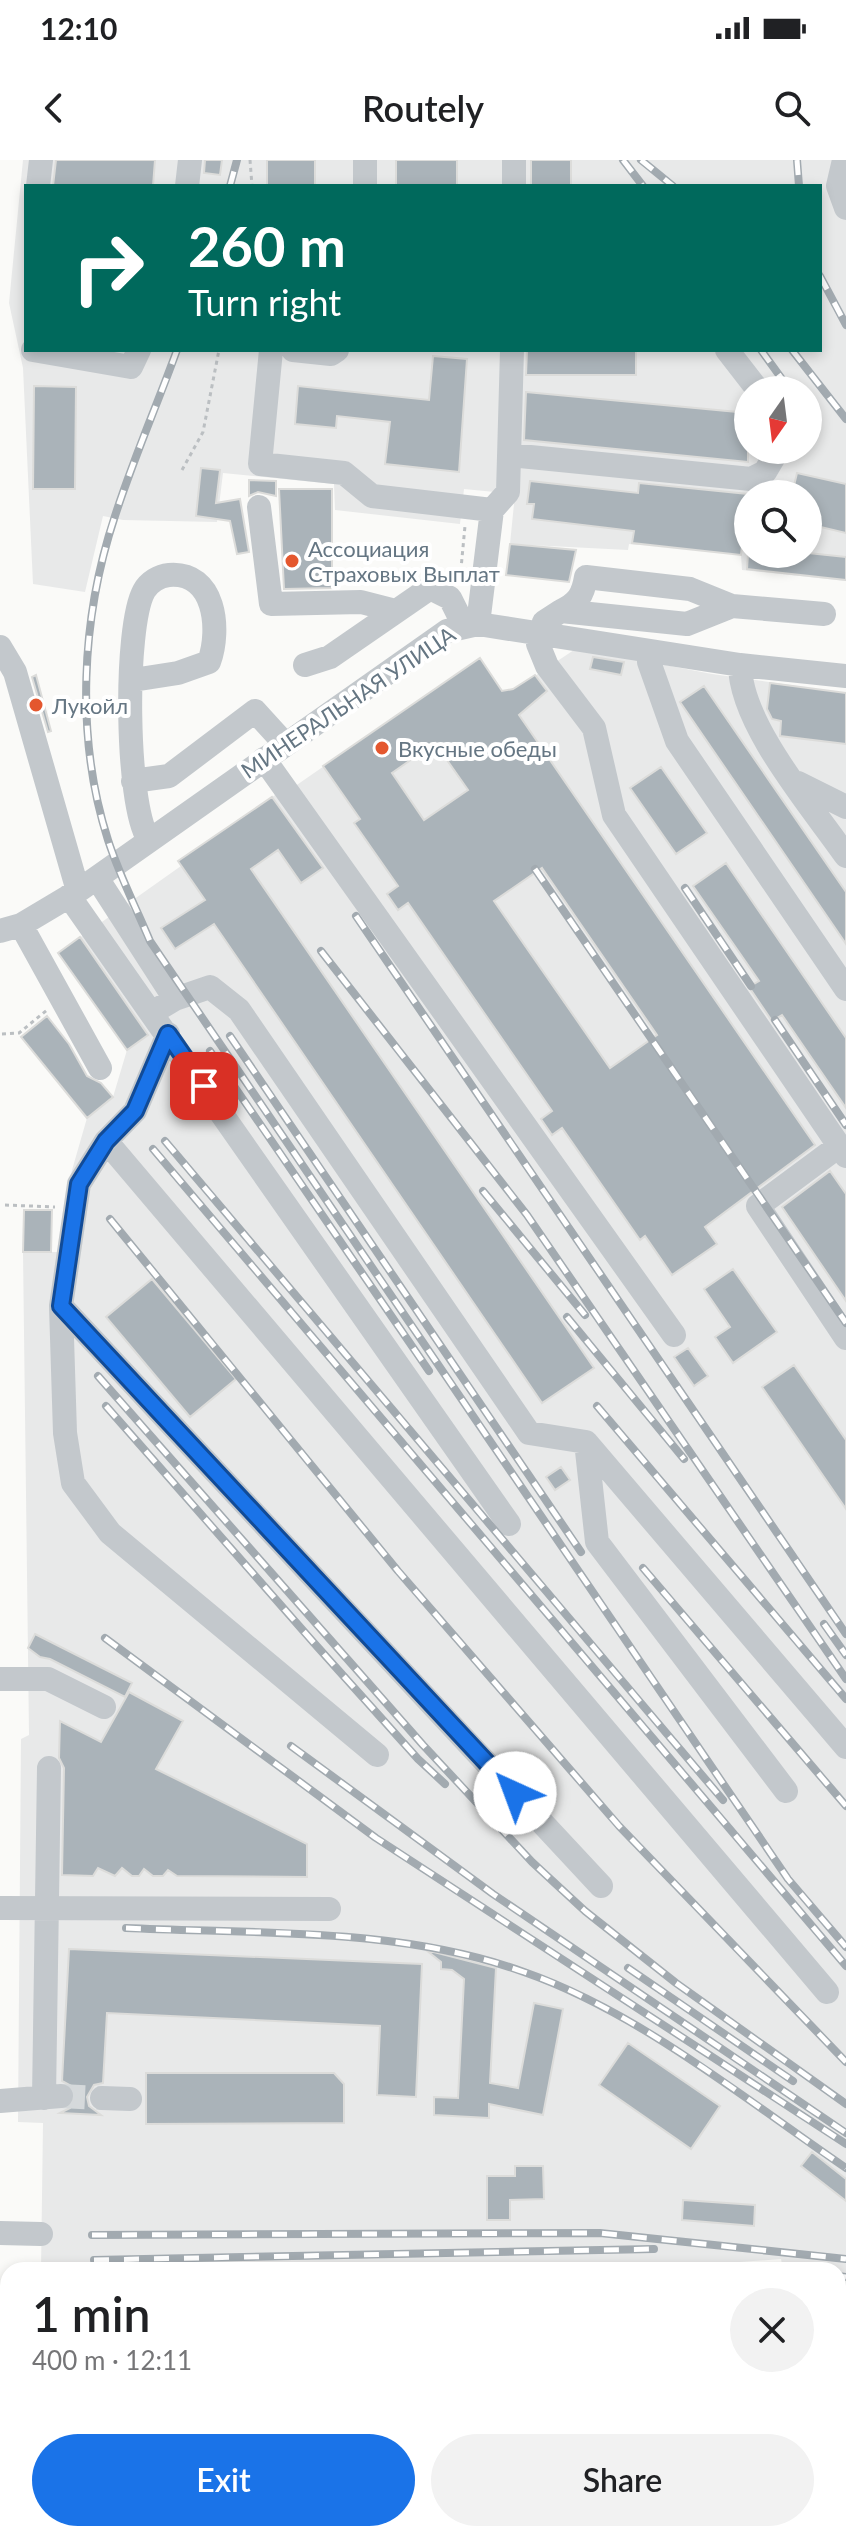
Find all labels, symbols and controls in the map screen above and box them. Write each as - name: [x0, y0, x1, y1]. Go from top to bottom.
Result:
- text: 12:10: [40, 10, 117, 46]
- icon: back: [32, 86, 76, 130]
- text: Routely: [362, 86, 484, 130]
- icon: search: [770, 86, 814, 130]
- text: 260 m: [188, 212, 346, 279]
- icon: right: [56, 216, 160, 320]
- text: Turn right: [188, 280, 341, 324]
- north arrow: [734, 376, 822, 464]
- map controls: [734, 376, 822, 568]
- button: search: [734, 480, 822, 568]
- place label: Ассоциация Страховых Выплат: [308, 535, 500, 587]
- marker: Ассоциация Страховых Выплат: [283, 552, 301, 570]
- street label: МИНЕРАЛЬНАЯ УЛИЦА: [236, 620, 460, 784]
- place label: Лукойл: [51, 692, 128, 719]
- marker: Лукойл: [27, 696, 45, 714]
- place label: Вкусные обеды: [398, 735, 557, 762]
- marker: Вкусные обеды: [373, 739, 391, 757]
- pin: [170, 1052, 238, 1120]
- icon: arrive: [182, 1064, 226, 1108]
- position arrow: [473, 1751, 557, 1835]
- text: 1 min: [32, 2285, 150, 2342]
- button: close: [730, 2288, 814, 2372]
- text: 400 m · 12:11: [32, 2344, 192, 2376]
- button: Exit: [32, 2434, 415, 2526]
- button: Share: [431, 2434, 814, 2526]

